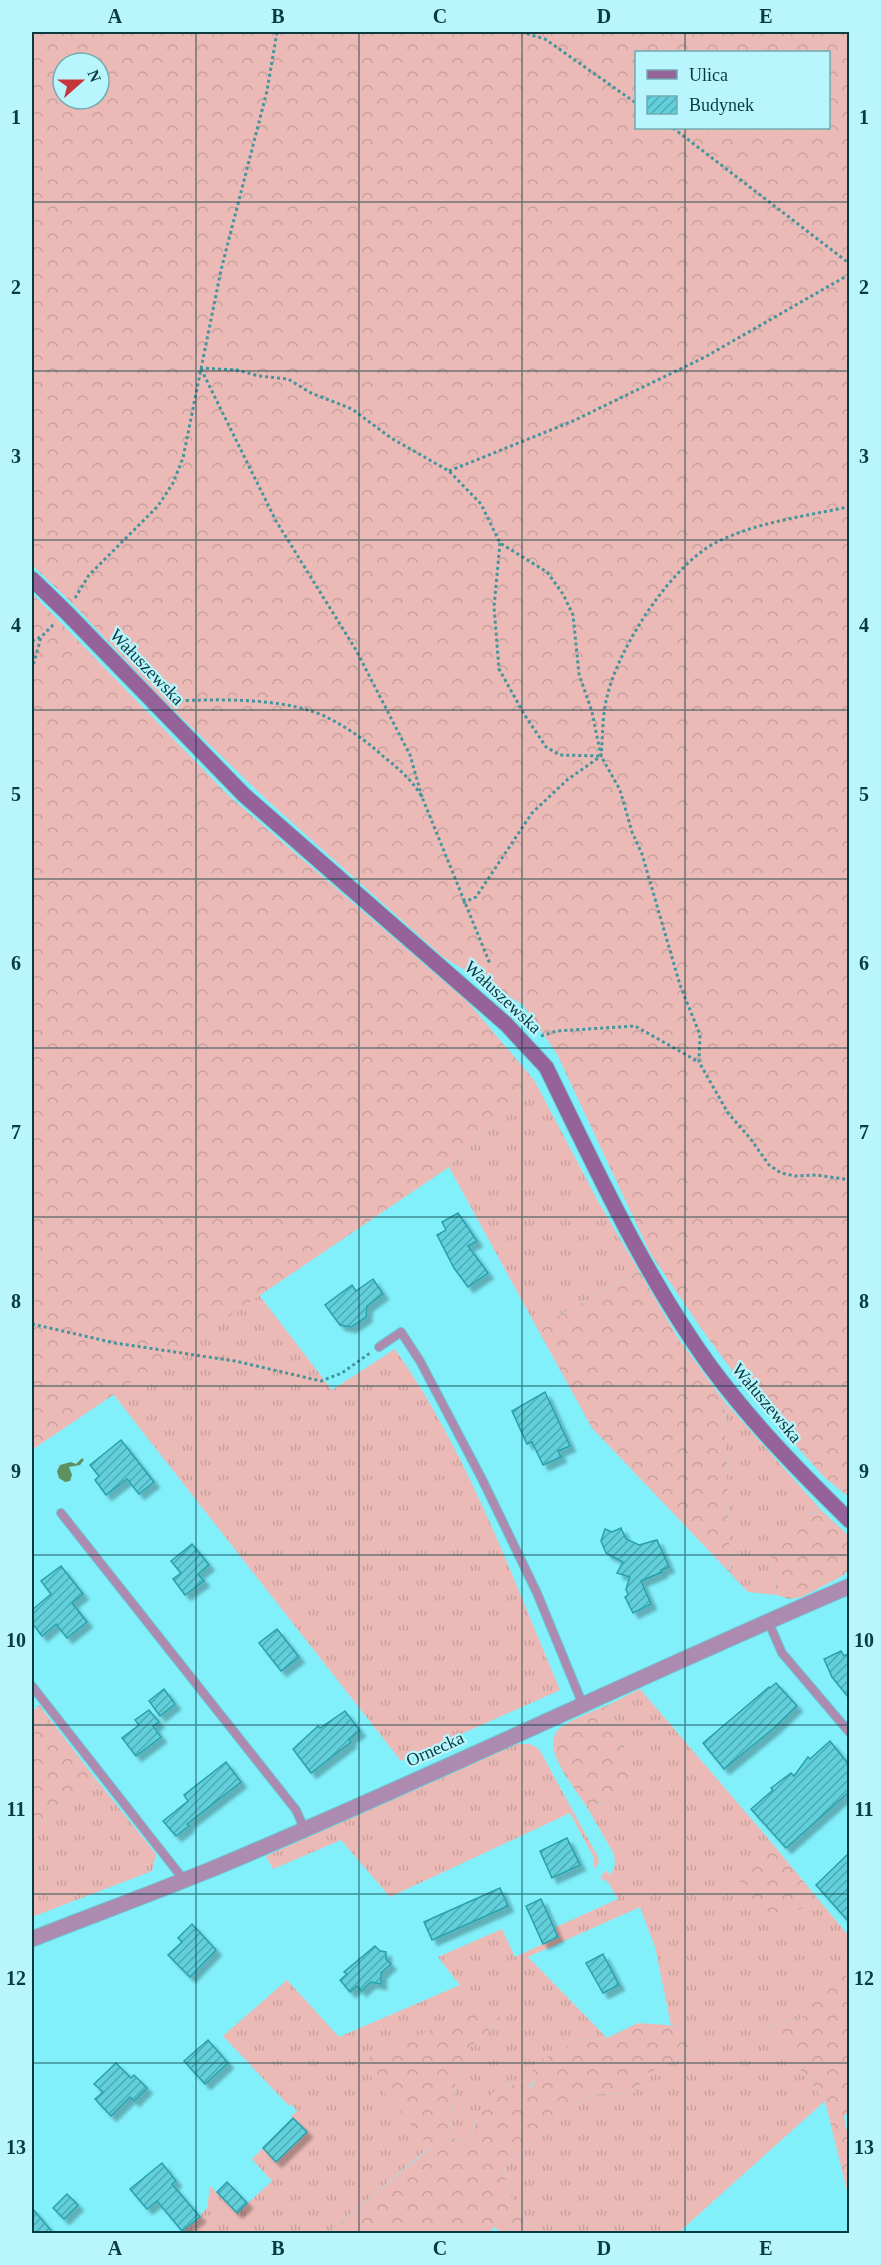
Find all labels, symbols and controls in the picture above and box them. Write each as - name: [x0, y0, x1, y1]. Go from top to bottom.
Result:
- text: A: [108, 5, 123, 27]
- text: B: [271, 5, 285, 27]
- text: C: [433, 5, 447, 27]
- text: D: [597, 5, 611, 27]
- text: E: [759, 5, 773, 27]
- north arrow: [51, 51, 111, 111]
- legend: [635, 51, 830, 129]
- text: Ulica: [689, 65, 728, 85]
- text: N: [85, 67, 105, 85]
- text: Budynek: [689, 95, 754, 115]
- text: 1: [11, 106, 21, 128]
- text: 1: [859, 106, 869, 128]
- text: 2: [11, 276, 21, 298]
- text: 2: [859, 276, 869, 298]
- text: 3: [11, 445, 21, 467]
- text: 3: [859, 445, 869, 467]
- text: 4: [11, 614, 21, 636]
- text: 4: [859, 614, 869, 636]
- street label: Wałuszewska: [106, 625, 188, 709]
- text: 5: [11, 783, 21, 805]
- text: 5: [859, 783, 869, 805]
- text: 6: [11, 952, 21, 974]
- text: 6: [859, 952, 869, 974]
- street label: Wałuszewska: [461, 956, 545, 1038]
- text: 7: [11, 1121, 21, 1143]
- text: 7: [859, 1121, 869, 1143]
- text: 8: [11, 1290, 21, 1312]
- text: 8: [859, 1290, 869, 1312]
- street label: Wałuszewska: [728, 1359, 806, 1447]
- text: 9: [11, 1460, 21, 1482]
- text: 9: [859, 1460, 869, 1482]
- text: 10: [6, 1629, 26, 1651]
- text: 10: [854, 1629, 874, 1651]
- street label: Ornecka: [403, 1727, 467, 1771]
- text: 11: [7, 1798, 25, 1820]
- text: 11: [855, 1798, 873, 1820]
- text: 12: [6, 1967, 26, 1989]
- text: 12: [854, 1967, 874, 1989]
- text: 13: [6, 2136, 26, 2158]
- text: 13: [854, 2136, 874, 2158]
- text: A: [108, 2237, 123, 2259]
- text: B: [271, 2237, 285, 2259]
- text: C: [433, 2237, 447, 2259]
- text: D: [597, 2237, 611, 2259]
- text: E: [759, 2237, 773, 2259]

